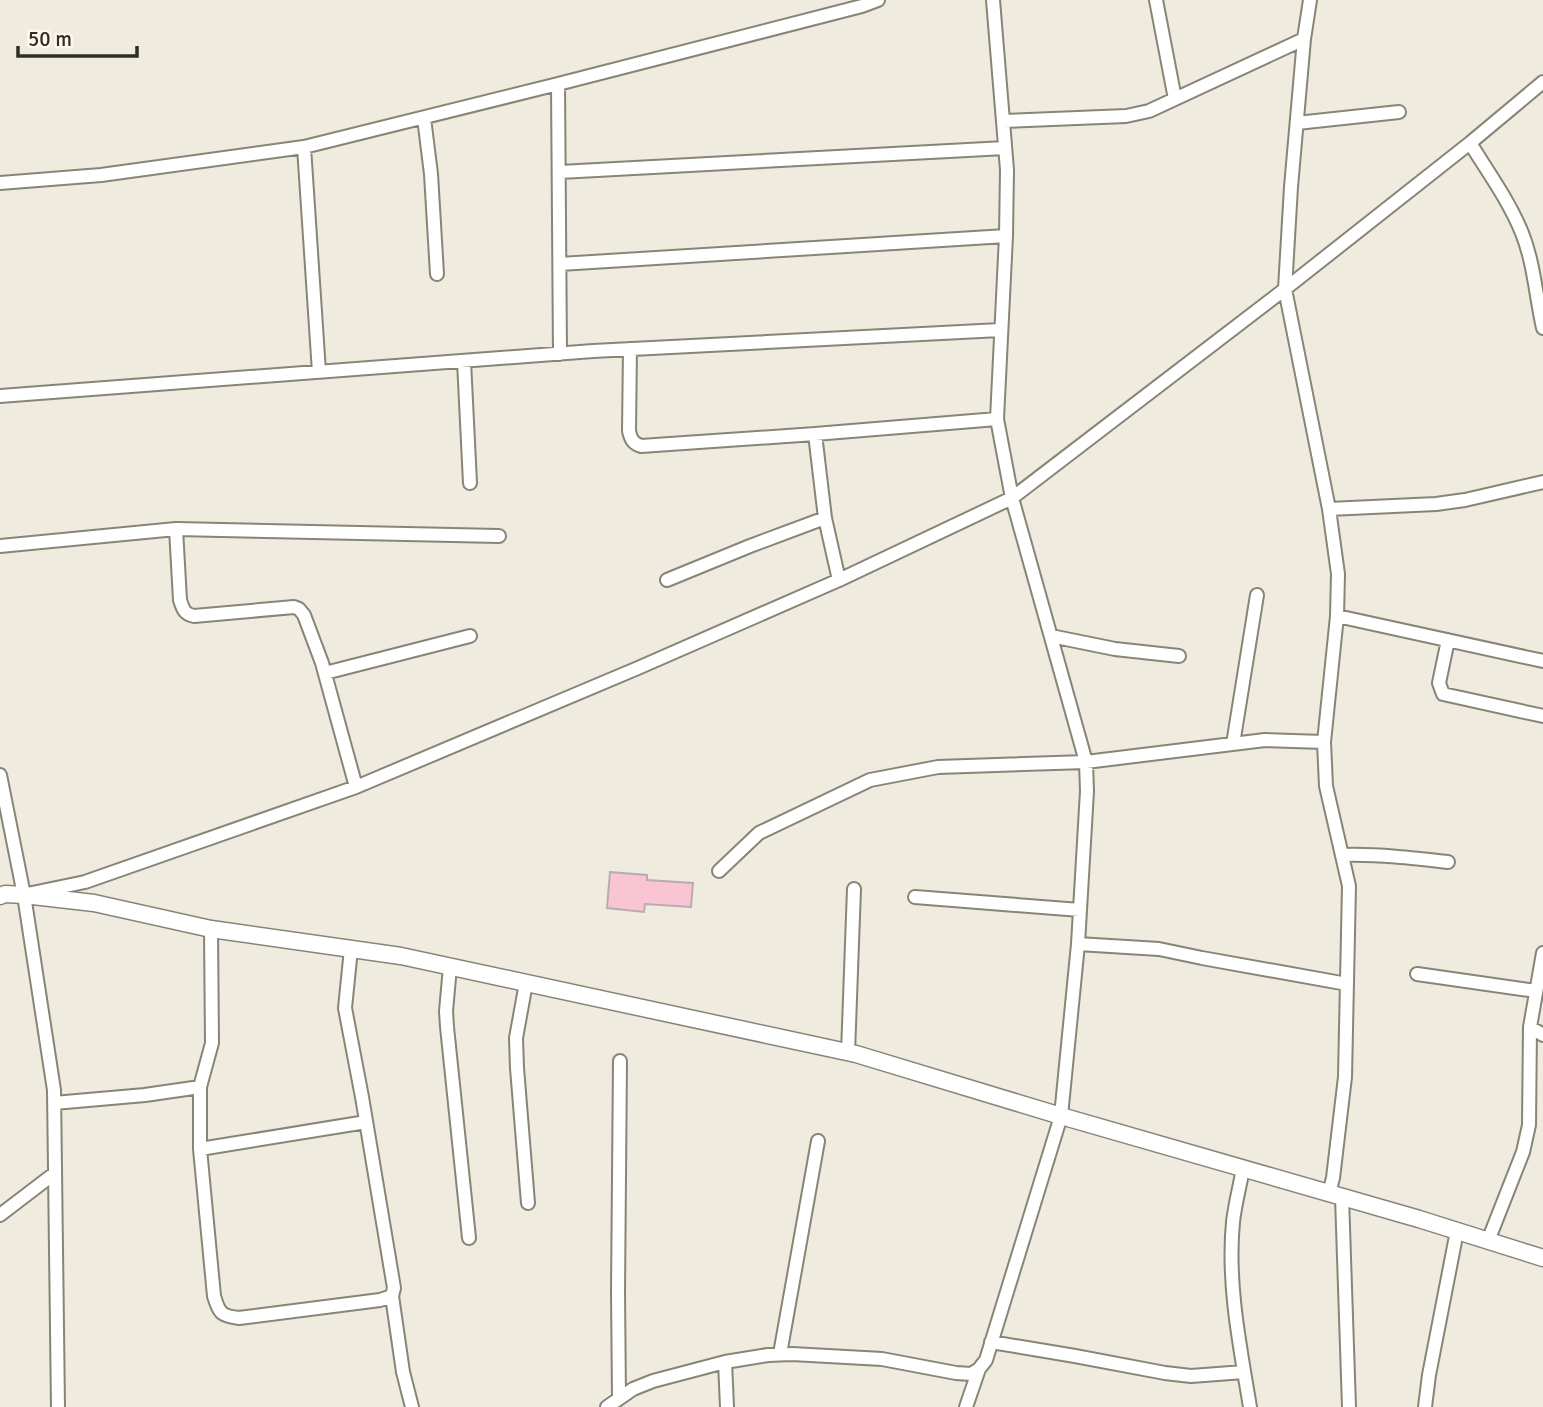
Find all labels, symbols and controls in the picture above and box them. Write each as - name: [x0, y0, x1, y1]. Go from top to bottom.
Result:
- scale bar: [18, 14, 136, 58]
- text: 50 m: [28, 26, 72, 52]

